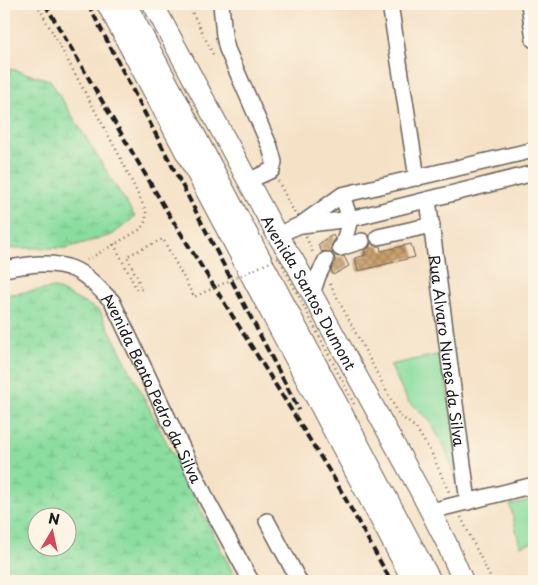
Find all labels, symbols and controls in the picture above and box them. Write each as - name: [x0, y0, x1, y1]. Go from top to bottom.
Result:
- street label: Avenida Santos Dumont: [257, 210, 363, 374]
- street label: Rua Alvaro Nunes da Silva: [424, 254, 472, 448]
- street label: Avenida Bento Pedro da Silva: [97, 286, 209, 487]
- text: N: [47, 507, 61, 530]
- north arrow: [28, 508, 78, 558]

